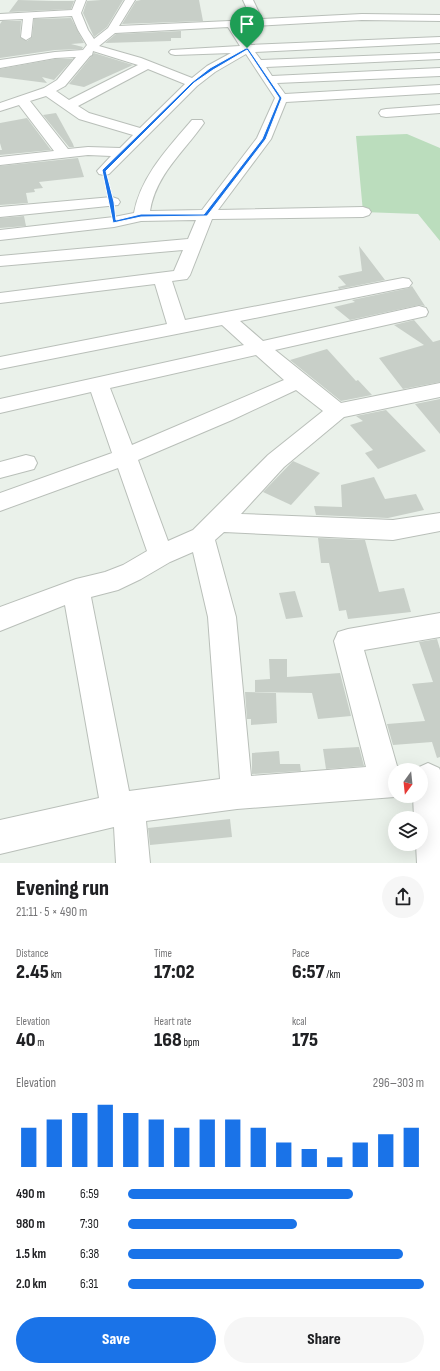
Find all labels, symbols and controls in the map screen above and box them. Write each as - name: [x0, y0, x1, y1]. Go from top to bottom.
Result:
- pin: [230, 7.0, 264, 48]
- icon: arrive: [236, 13, 258, 35]
- north arrow: [388, 763, 428, 803]
- map controls: [388, 763, 428, 851]
- button: layers: [388, 811, 428, 851]
- text: Evening run: [16, 875, 109, 902]
- button: share: [382, 876, 424, 918]
- text: 21:11 · 5 × 490 m: [16, 904, 87, 920]
- text: Distance: [16, 947, 48, 960]
- text: Time: [154, 947, 172, 960]
- text: Pace: [292, 947, 310, 960]
- text: 2.45: [16, 960, 49, 984]
- text: 17:02: [154, 960, 195, 984]
- text: 6:57: [292, 960, 325, 984]
- text: km: [49, 968, 62, 981]
- text: /km: [325, 968, 341, 981]
- text: Elevation: [16, 1015, 50, 1028]
- text: Heart rate: [154, 1015, 192, 1028]
- text: kcal: [292, 1015, 307, 1028]
- text: 40: [16, 1028, 36, 1052]
- text: 168: [154, 1028, 182, 1052]
- text: 175: [292, 1028, 318, 1052]
- text: m: [36, 1036, 44, 1049]
- text: bpm: [182, 1036, 200, 1049]
- text: Elevation: [16, 1075, 56, 1091]
- text: 296–303 m: [373, 1075, 424, 1091]
- text: 490 m: [16, 1186, 45, 1202]
- text: 6:59: [80, 1186, 99, 1202]
- text: 980 m: [16, 1216, 45, 1232]
- text: 7:30: [80, 1216, 99, 1232]
- text: 1.5 km: [16, 1246, 46, 1262]
- text: 6:38: [80, 1246, 99, 1262]
- text: 2.0 km: [16, 1276, 47, 1292]
- text: 6:31: [80, 1276, 98, 1292]
- button: Save: [16, 1317, 216, 1363]
- button: Share: [224, 1317, 424, 1363]

